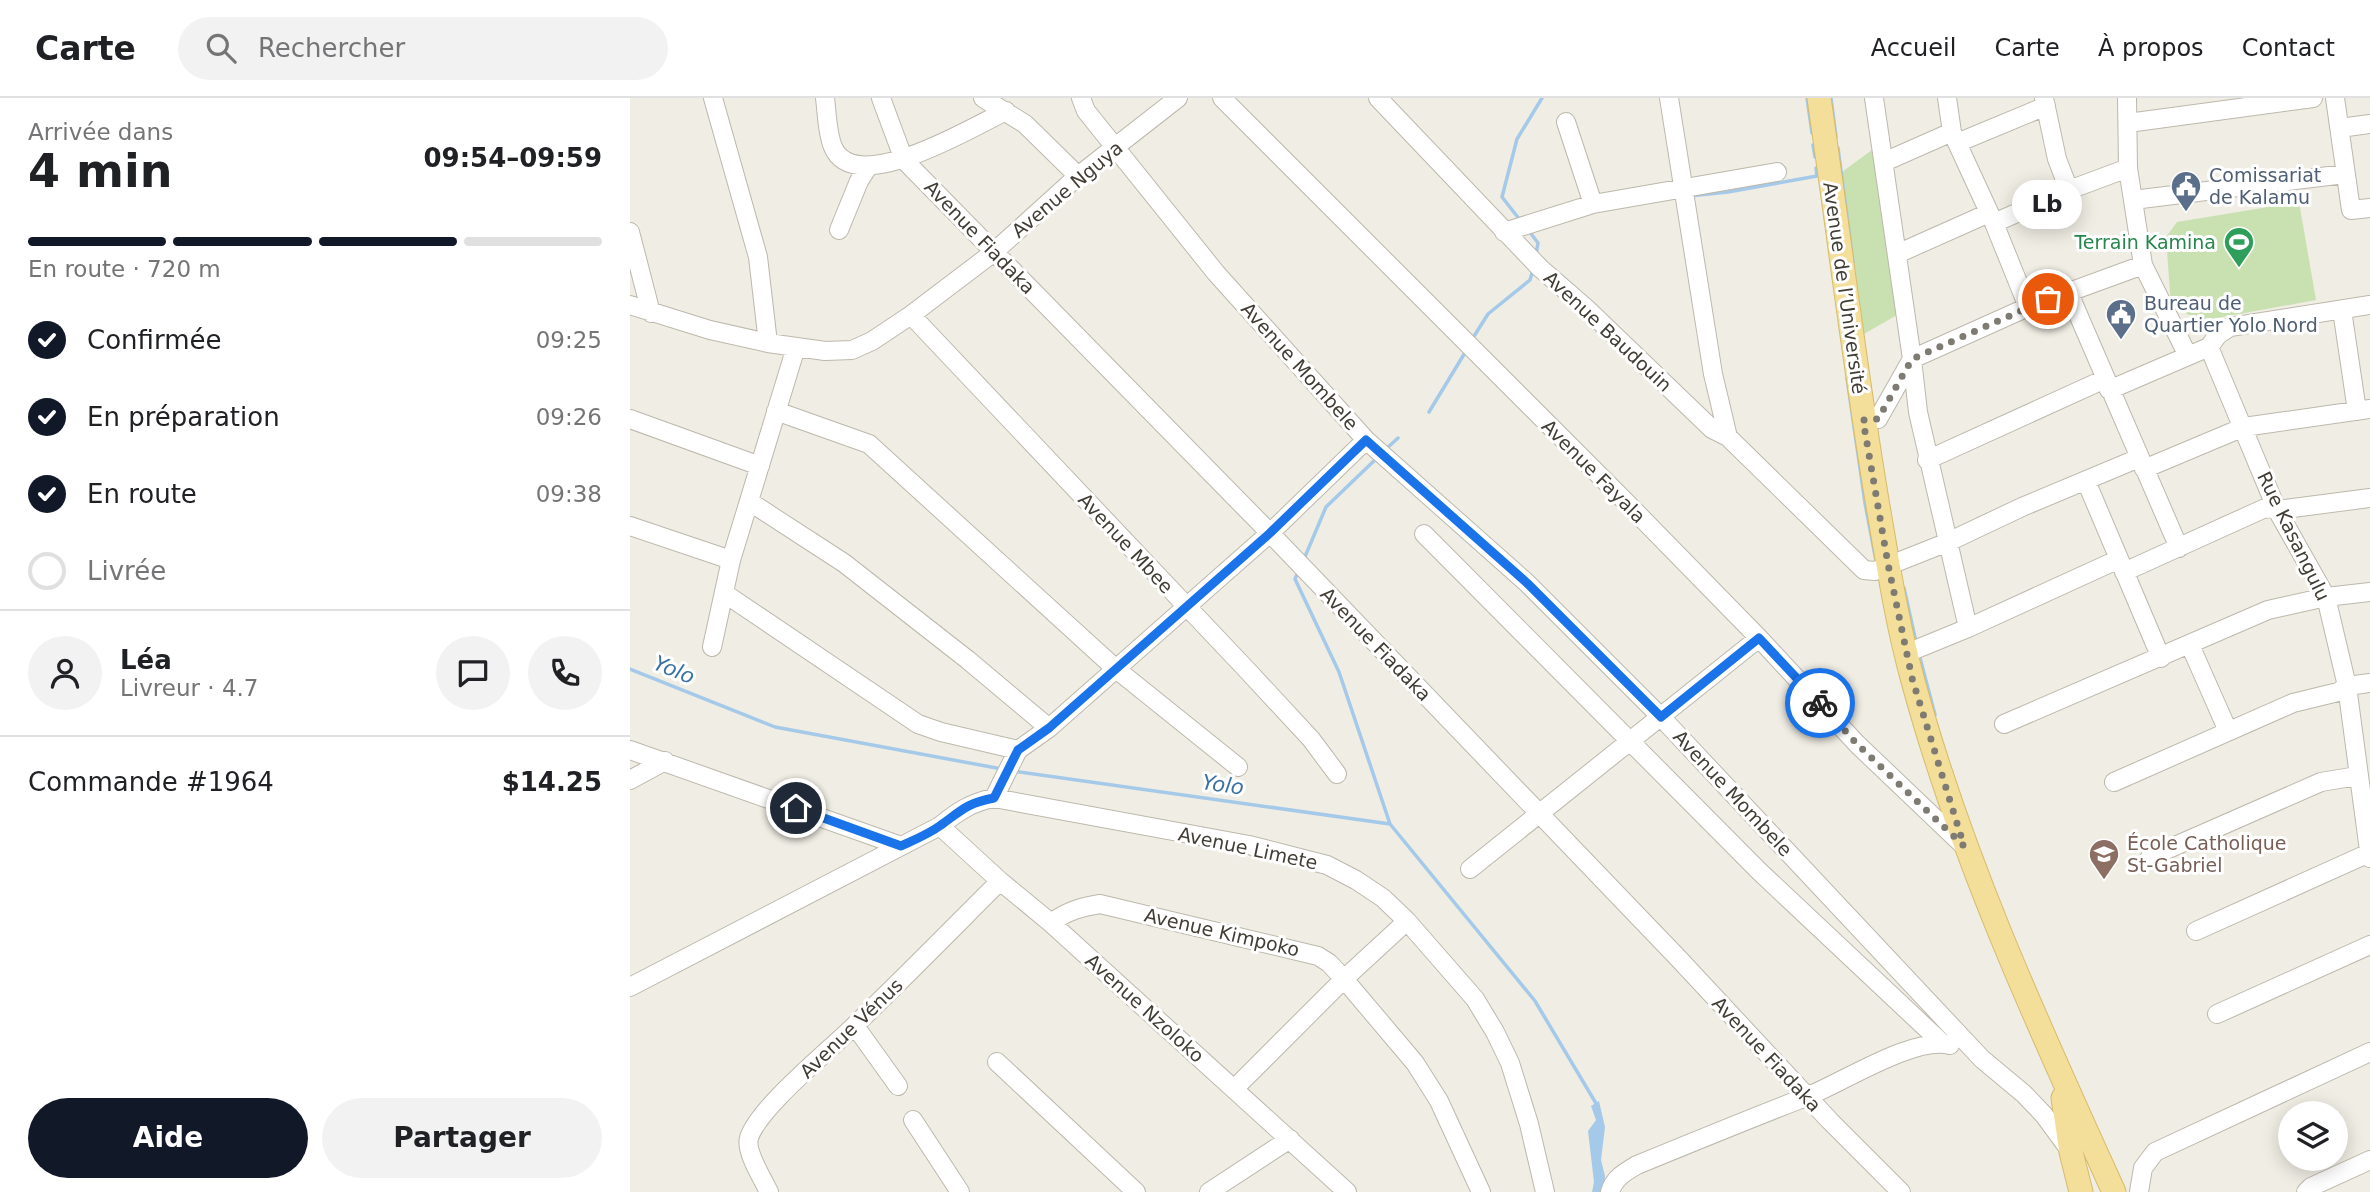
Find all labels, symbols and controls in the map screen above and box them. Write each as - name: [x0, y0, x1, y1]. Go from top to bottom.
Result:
- search box: [178, 17, 668, 80]
- text: Carte: [35, 29, 136, 68]
- icon: search: [202, 29, 240, 67]
- text: Rechercher: [258, 33, 405, 63]
- text: Accueil: [1871, 34, 1956, 62]
- text: Carte: [1994, 34, 2060, 62]
- text: À propos: [2098, 34, 2204, 62]
- text: Contact: [2242, 34, 2335, 62]
- text: Arrivée dans: [28, 119, 173, 145]
- street label: Avenue Nguya: [1007, 136, 1127, 242]
- text: 09:54–09:59: [423, 143, 602, 173]
- text: 4 min: [28, 144, 172, 198]
- place label: Comissariat de Kalamu: [2209, 164, 2321, 208]
- public building icon: Comissariat de Kalamu: [2169, 169, 2203, 213]
- street label: Avenue Fiadaka: [920, 176, 1040, 298]
- street label: Avenue de l’Université: [1819, 180, 1871, 396]
- callout: Lb: [2013, 180, 2083, 229]
- text: Lb: [2031, 191, 2063, 217]
- sports icon: Terrain Kamina: [2222, 225, 2256, 269]
- place label: Terrain Kamina: [2073, 231, 2216, 253]
- text: En route · 720 m: [28, 256, 221, 282]
- street label: Avenue Baudouin: [1540, 266, 1676, 396]
- pin: [2018, 269, 2078, 329]
- icon: bag: [2029, 280, 2067, 318]
- place label: Bureau de Quartier Yolo Nord: [2144, 292, 2318, 336]
- public building icon: Bureau de Quartier Yolo Nord: [2104, 297, 2138, 341]
- street label: Avenue Mombele: [1237, 298, 1363, 434]
- icon: check: [28, 321, 66, 359]
- text: Confirmée: [87, 325, 221, 355]
- text: 09:25: [536, 327, 602, 353]
- icon: check: [28, 398, 66, 436]
- text: En préparation: [87, 402, 280, 432]
- text: 09:26: [536, 404, 602, 430]
- street label: Avenue Fayala: [1538, 415, 1650, 527]
- street label: Rue Kasangulu: [2253, 468, 2335, 604]
- icon: check: [28, 475, 66, 513]
- text: En route: [87, 479, 197, 509]
- text: 09:38: [536, 481, 602, 507]
- street label: Avenue Mbee: [1074, 489, 1178, 597]
- text: Livrée: [87, 556, 166, 586]
- street label: Avenue Fiadaka: [1316, 583, 1436, 705]
- button: person: [28, 636, 102, 710]
- button: chat: [436, 636, 510, 710]
- button: phone: [528, 636, 602, 710]
- text: Léa: [120, 645, 172, 675]
- water label: Yolo: [650, 651, 698, 689]
- courier: [1785, 668, 1855, 738]
- text: Livreur · 4.7: [120, 675, 258, 701]
- icon: bike: [1801, 684, 1839, 722]
- street label: Avenue Mombele: [1669, 726, 1797, 860]
- text: Commande #1964: [28, 767, 274, 797]
- text: $14.25: [502, 767, 602, 797]
- water label: Yolo: [1201, 770, 1245, 800]
- pin: [766, 778, 826, 838]
- icon: home: [777, 789, 815, 827]
- street label: Avenue Limete: [1176, 822, 1320, 874]
- place label: École Catholique St-Gabriel: [2127, 832, 2286, 876]
- school or university icon: École Catholique St-Gabriel: [2087, 837, 2121, 881]
- street label: Avenue Kimpoko: [1142, 903, 1302, 961]
- street label: Avenue Nzoloko: [1081, 949, 1209, 1067]
- street label: Avenue Vénus: [795, 974, 907, 1082]
- street label: Avenue Fiadaka: [1708, 992, 1826, 1116]
- button: Aide: [28, 1098, 308, 1178]
- button: Partager: [322, 1098, 602, 1178]
- map controls: [2278, 1101, 2348, 1171]
- button: layers: [2278, 1101, 2348, 1171]

